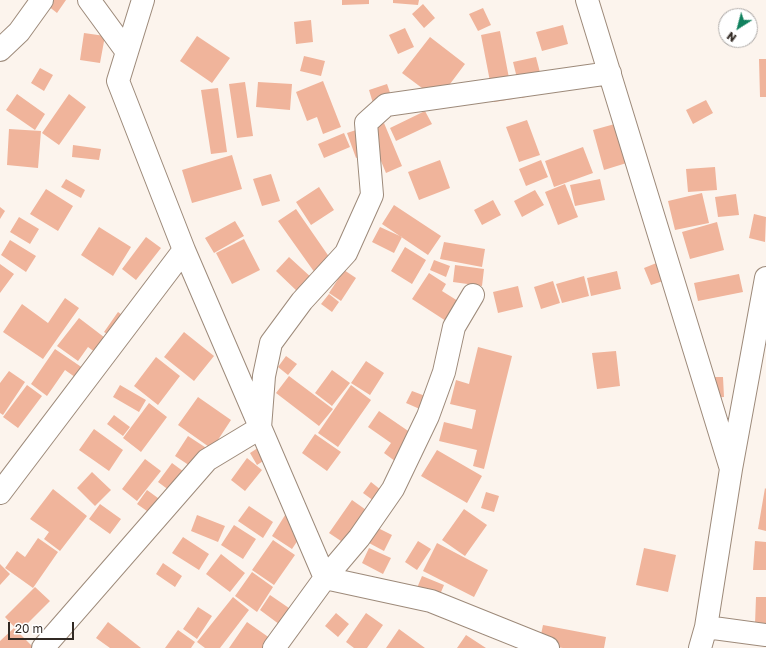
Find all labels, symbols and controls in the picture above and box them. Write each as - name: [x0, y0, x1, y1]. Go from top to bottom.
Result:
- north arrow: [718, 8, 758, 48]
- text: N: [724, 30, 738, 45]
- scale bar: [10, 614, 76, 640]
- text: 20 m: [15, 621, 43, 636]

